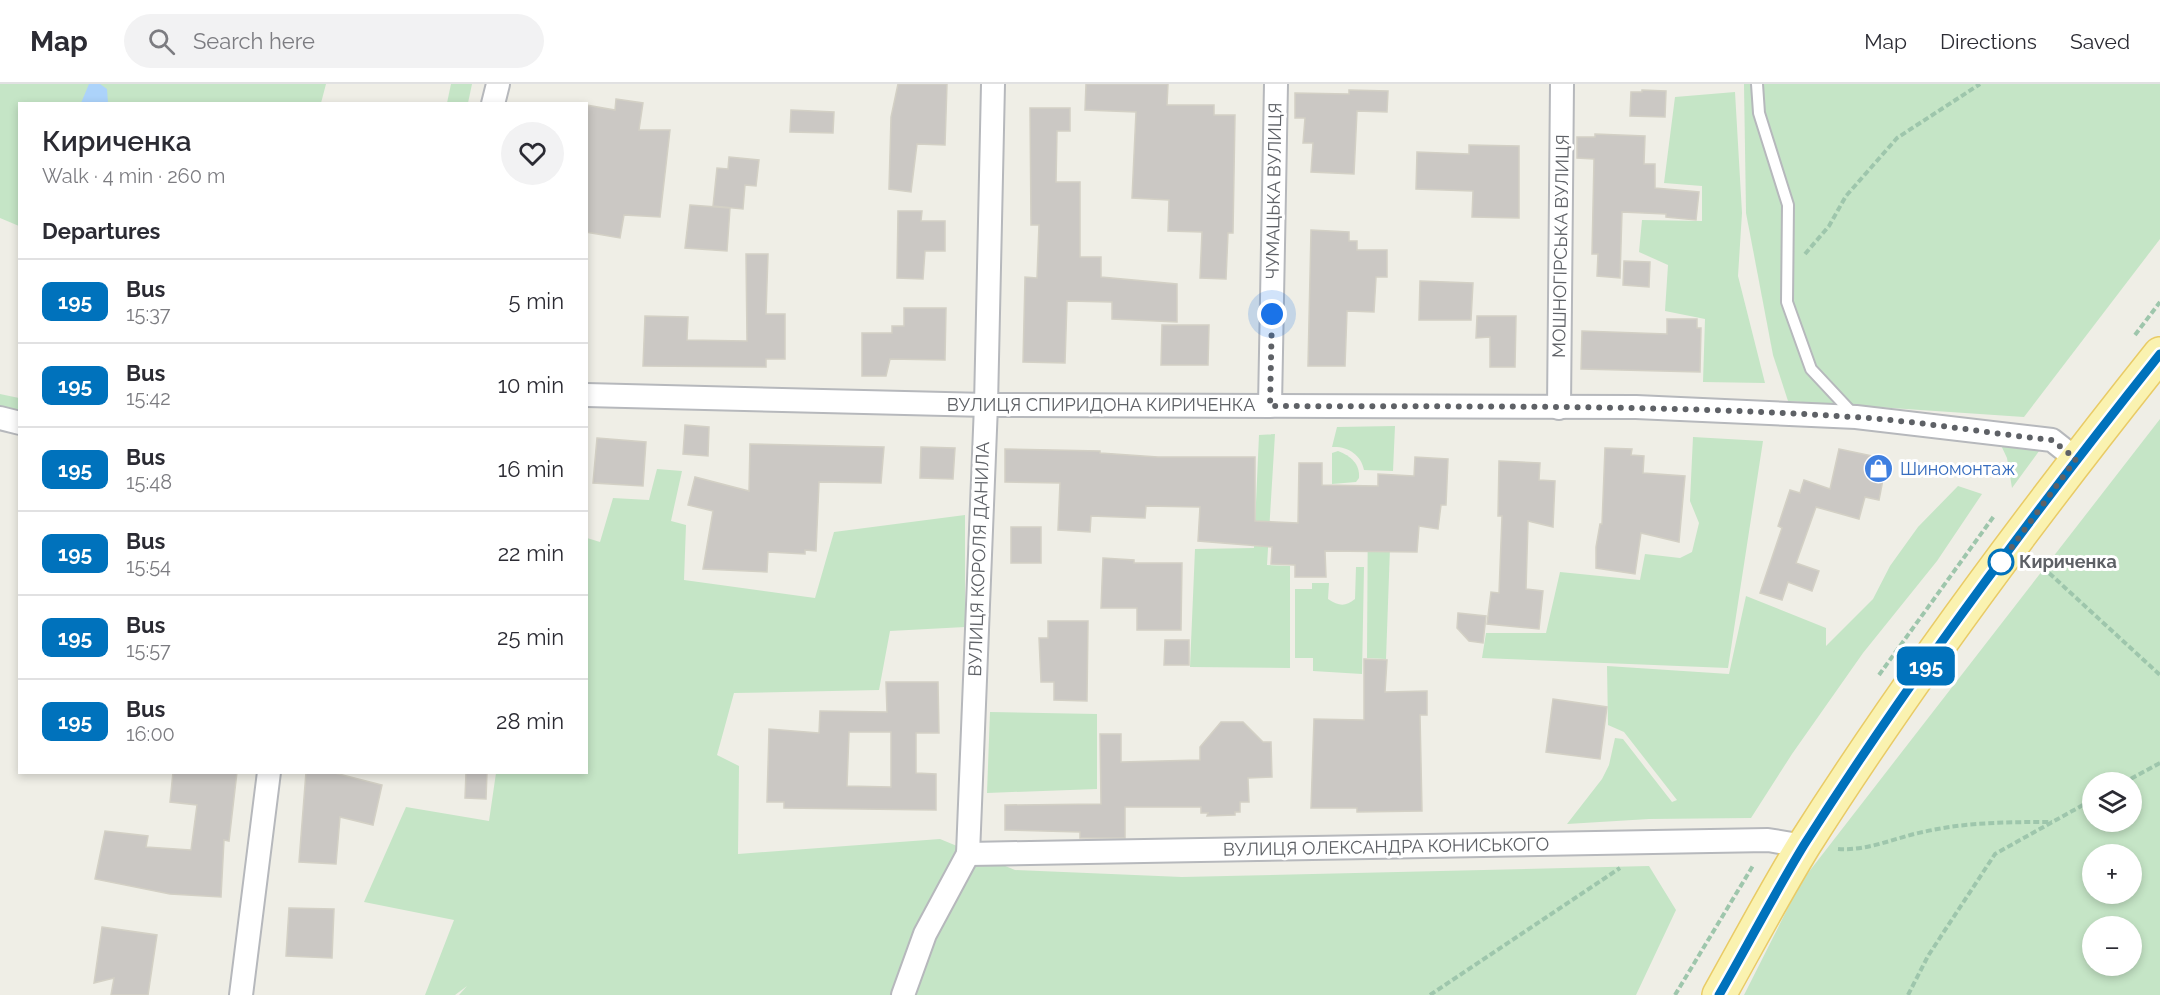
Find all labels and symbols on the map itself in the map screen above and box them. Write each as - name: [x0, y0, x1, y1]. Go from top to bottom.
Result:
- street label: ЧУМАЦЬКА ВУЛИЦЯ: [1261, 102, 1286, 280]
- street label: МОШНОГІРСЬКА ВУЛИЦЯ: [1548, 134, 1573, 358]
- your location: [1257, 299, 1287, 329]
- street label: ВУЛИЦЯ СПИРИДОНА КИРИЧЕНКА: [947, 394, 1255, 415]
- street label: ВУЛИЦЯ КОРОЛЯ ДАНИЛА: [964, 441, 993, 677]
- shop icon: Шиномонтаж: [1863, 453, 1895, 485]
- place label: Шиномонтаж: [1900, 458, 2015, 479]
- marker: Кириченка: [1988, 549, 2014, 575]
- place label: Кириченка: [2019, 551, 2117, 572]
- line badge: 195: [1892, 646, 1960, 686]
- street label: ВУЛИЦЯ ОЛЕКСАНДРА КОНИСЬКОГО: [1223, 833, 1549, 860]

